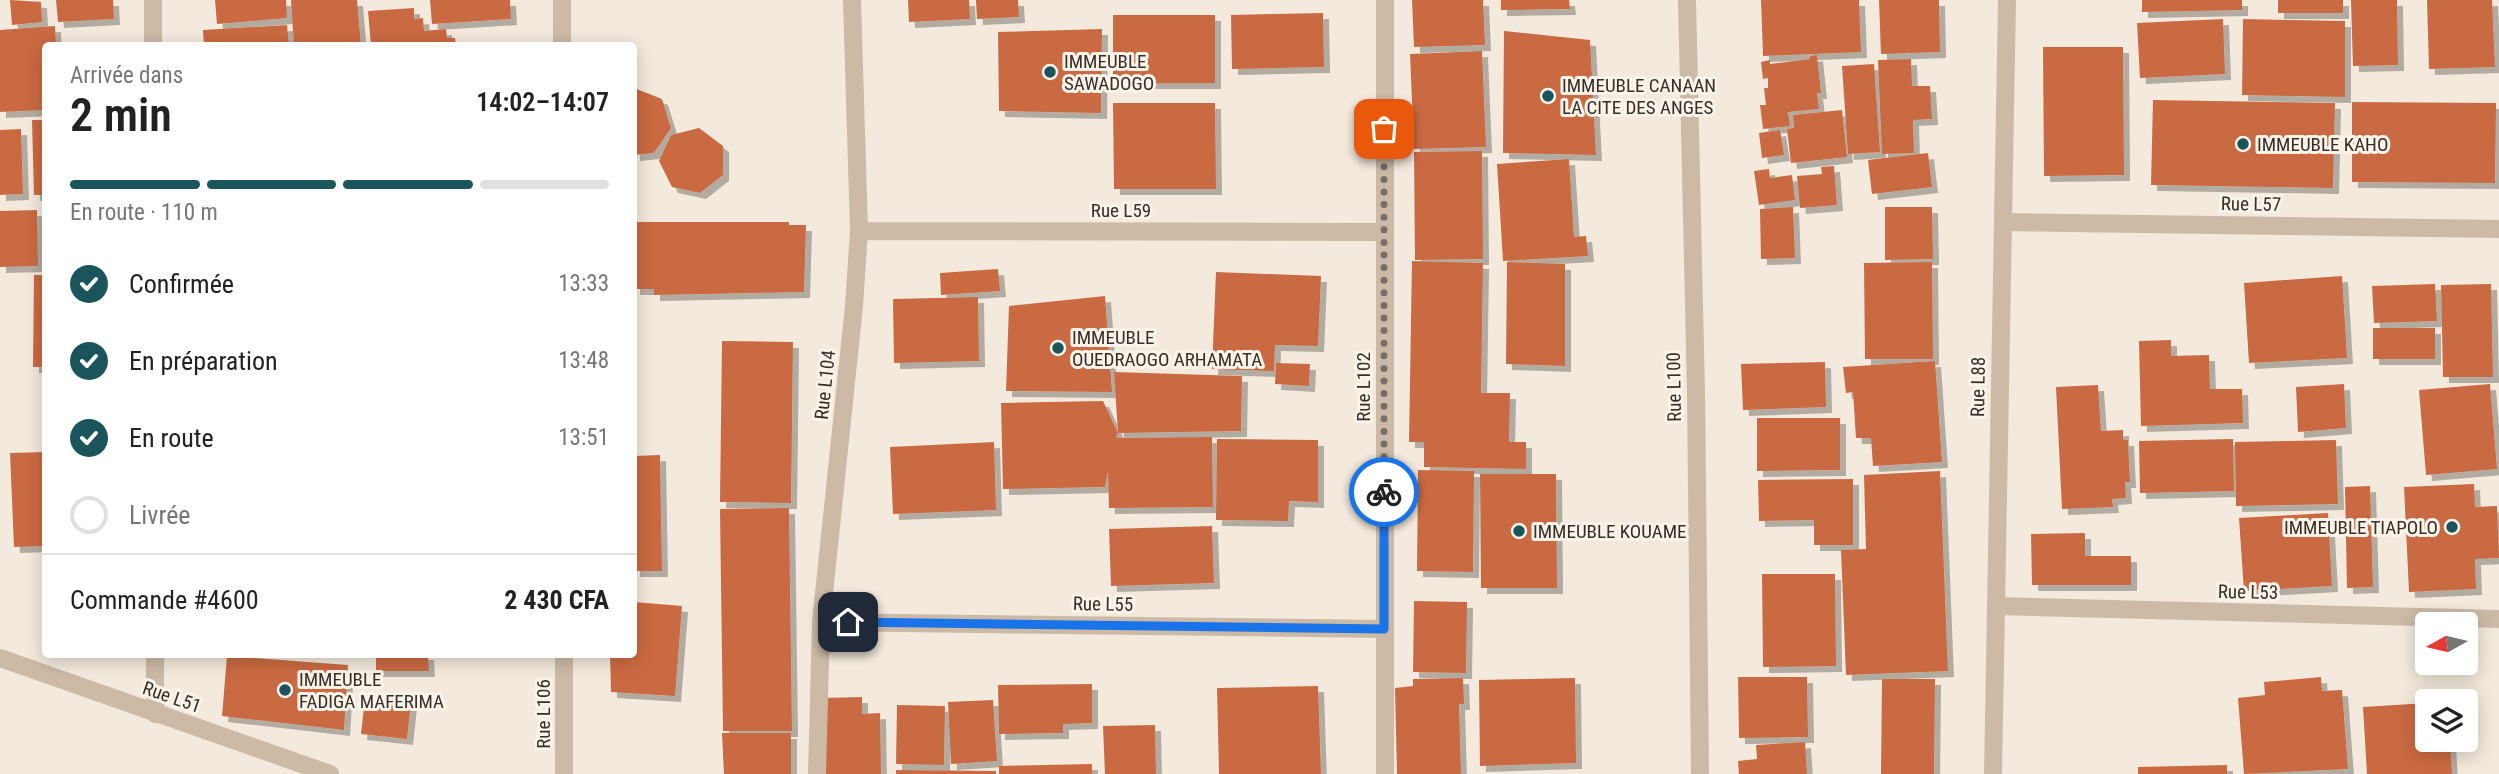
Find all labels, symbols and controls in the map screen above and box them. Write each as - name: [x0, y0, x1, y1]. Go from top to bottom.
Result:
- place label: IMMEUBLE SAWADOGO: [1064, 50, 1154, 95]
- text: Arrivée dans: [70, 62, 183, 89]
- marker: IMMEUBLE SAWADOGO: [1042, 64, 1058, 80]
- place label: IMMEUBLE CANAAN LA CITE DES ANGES: [1562, 74, 1716, 119]
- text: 14:02–14:07: [476, 87, 609, 117]
- text: 2 min: [70, 88, 172, 142]
- marker: IMMEUBLE CANAAN LA CITE DES ANGES: [1540, 88, 1556, 104]
- pin: [1354, 99, 1414, 159]
- icon: bag: [1365, 110, 1403, 148]
- place label: IMMEUBLE KAHO: [2257, 133, 2388, 156]
- marker: IMMEUBLE KAHO: [2235, 136, 2251, 152]
- street label: Rue L57: [2221, 192, 2281, 216]
- text: En route · 110 m: [70, 199, 218, 226]
- street label: Rue L59: [1091, 199, 1151, 222]
- icon: check: [70, 265, 108, 303]
- text: Confirmée: [129, 269, 234, 299]
- text: 13:33: [558, 270, 609, 297]
- place label: IMMEUBLE OUEDRAOGO ARHAMATA: [1072, 326, 1262, 371]
- marker: IMMEUBLE OUEDRAOGO ARHAMATA: [1050, 340, 1066, 356]
- icon: check: [70, 342, 108, 380]
- text: En préparation: [129, 346, 278, 376]
- text: 13:48: [558, 347, 609, 374]
- street label: Rue L104: [810, 349, 840, 421]
- street label: Rue L102: [1352, 352, 1375, 422]
- street label: Rue L100: [1662, 352, 1686, 422]
- street label: Rue L88: [1966, 357, 1990, 417]
- icon: check: [70, 419, 108, 457]
- text: En route: [129, 423, 214, 453]
- text: 13:51: [558, 424, 609, 451]
- courier: [1349, 457, 1419, 527]
- icon: bike: [1365, 473, 1403, 511]
- text: Livrée: [129, 500, 191, 530]
- place label: IMMEUBLE TIAPOLO: [2284, 516, 2438, 539]
- marker: IMMEUBLE TIAPOLO: [2444, 519, 2460, 535]
- place label: IMMEUBLE KOUAME: [1533, 520, 1687, 543]
- marker: IMMEUBLE KOUAME: [1511, 523, 1527, 539]
- street label: Rue L53: [2218, 580, 2278, 604]
- text: Commande #4600: [70, 585, 259, 615]
- text: 2 430 CFA: [504, 585, 609, 615]
- pin: [818, 592, 878, 652]
- street label: Rue L55: [1073, 592, 1133, 616]
- icon: home: [829, 603, 867, 641]
- north arrow: [2415, 612, 2478, 676]
- map controls: [2415, 612, 2478, 752]
- place label: IMMEUBLE FADIGA MAFERIMA: [299, 668, 444, 713]
- street label: Rue L51: [140, 676, 204, 718]
- street label: Rue L106: [532, 679, 555, 749]
- marker: IMMEUBLE FADIGA MAFERIMA: [277, 682, 293, 698]
- button: layers: [2415, 689, 2478, 752]

